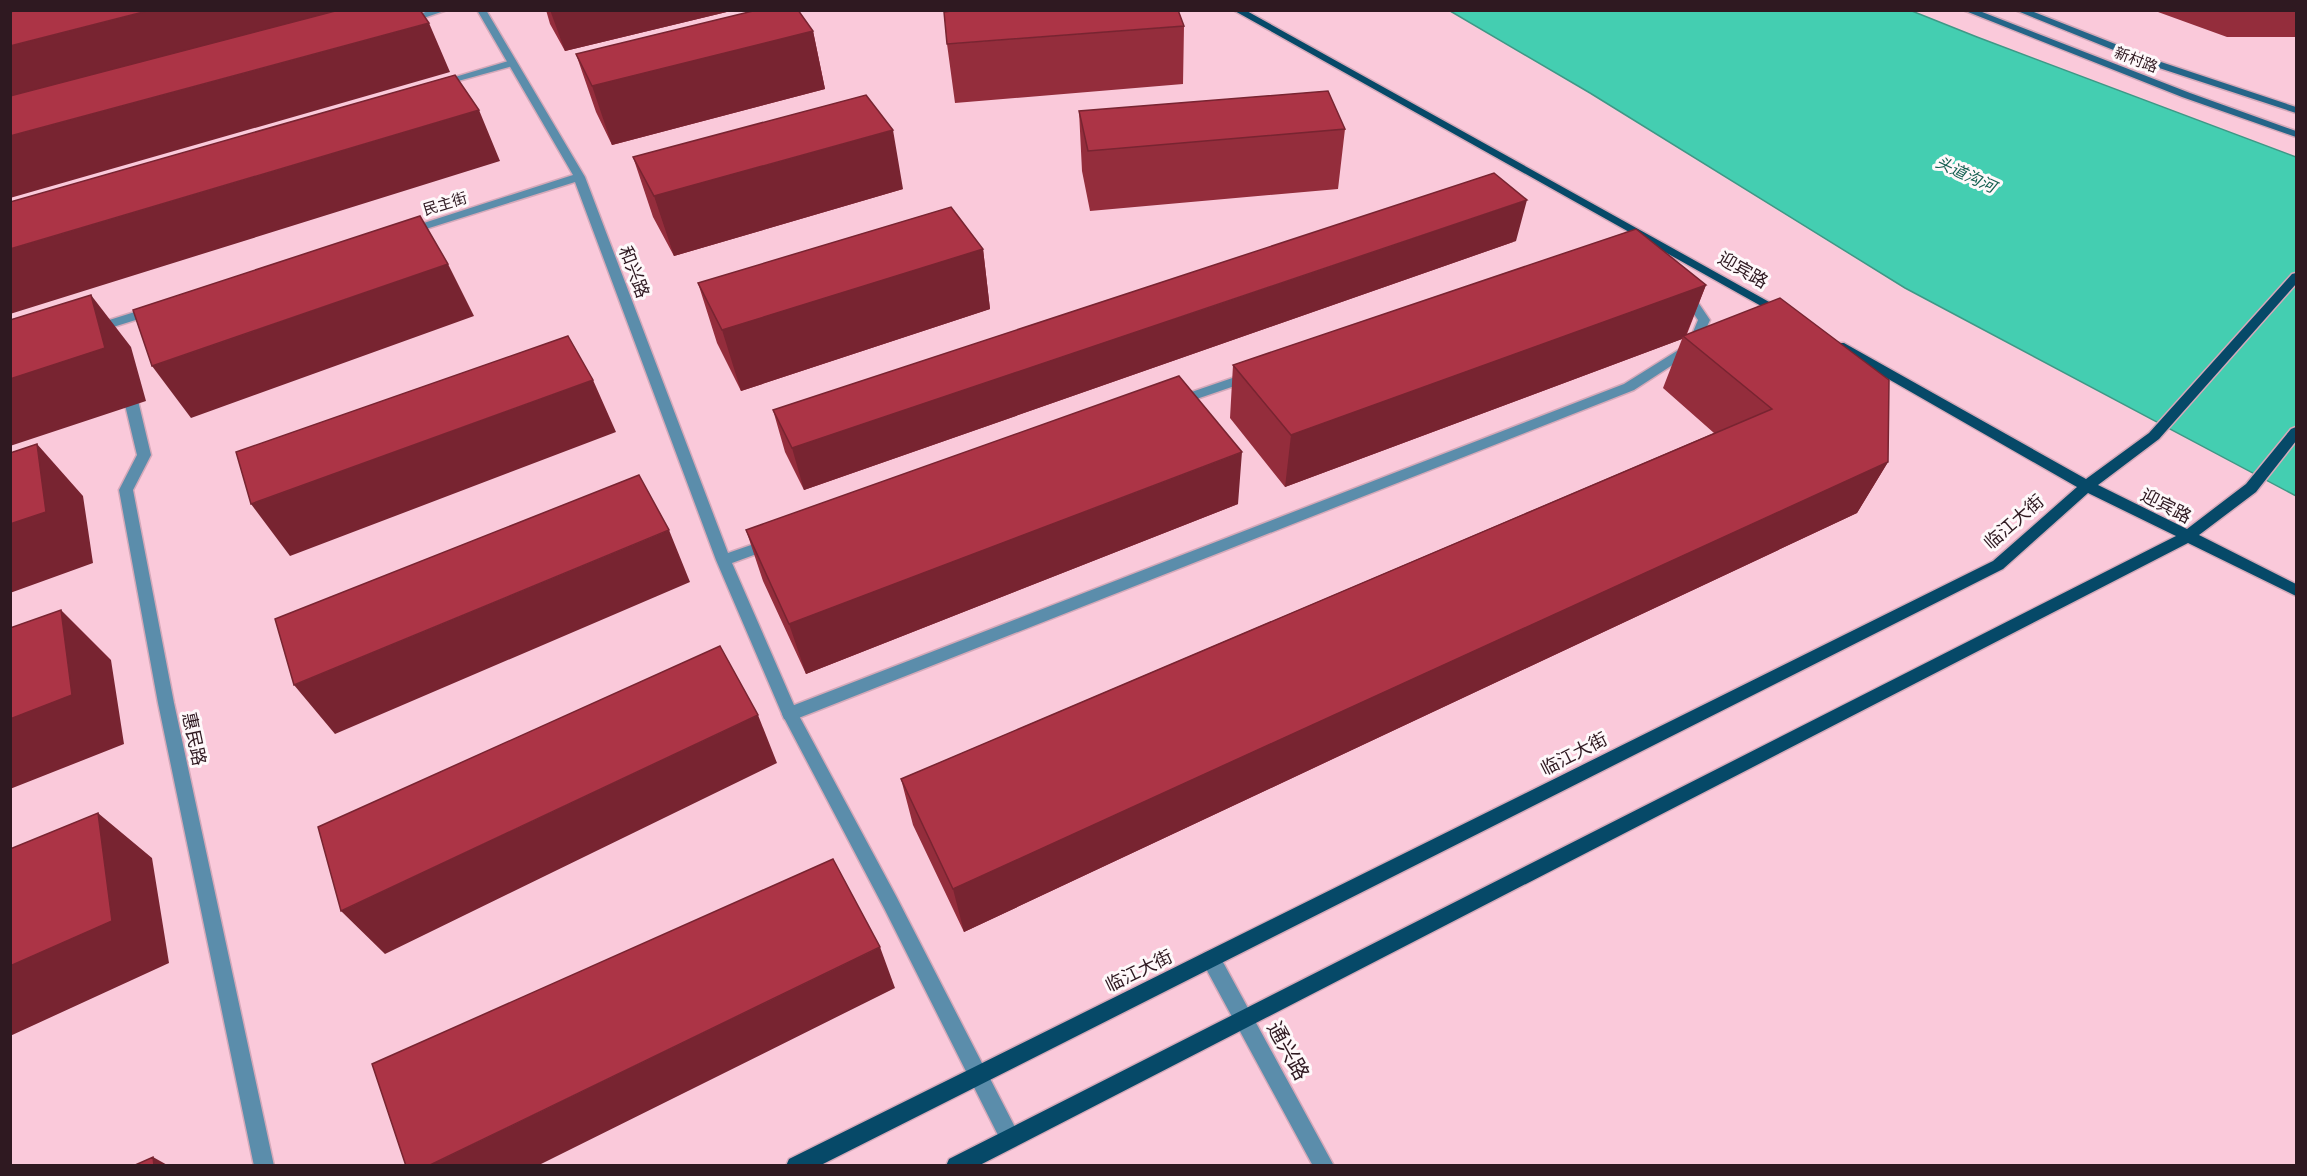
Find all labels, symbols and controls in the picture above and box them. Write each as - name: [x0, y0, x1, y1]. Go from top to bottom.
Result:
- street label: 新村路: [2112, 41, 2161, 76]
- water label: 头道沟河: [1932, 149, 2003, 199]
- street label: 民主街: [420, 186, 469, 219]
- street label: 和兴路: [614, 241, 658, 301]
- street label: 迎宾路: [1714, 244, 1774, 293]
- street label: 迎宾路: [2137, 480, 2197, 528]
- street label: 临江大街: [1977, 487, 2048, 554]
- street label: 惠民路: [178, 709, 214, 768]
- street label: 临江大街: [1535, 724, 1611, 780]
- street label: 临江大街: [1100, 942, 1176, 997]
- street label: 通兴路: [1261, 1015, 1318, 1085]

